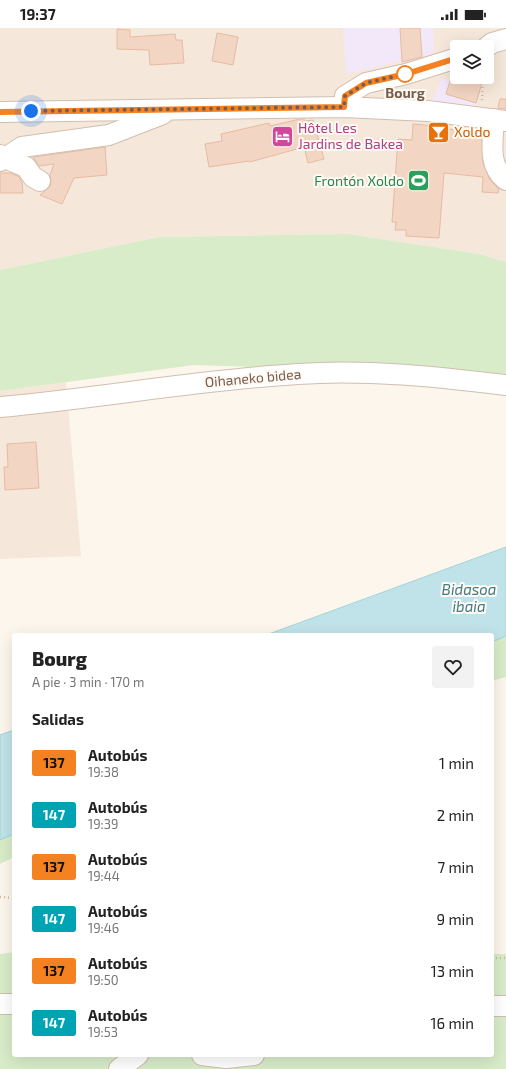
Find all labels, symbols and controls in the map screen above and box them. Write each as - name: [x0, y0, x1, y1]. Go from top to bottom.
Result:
- text: 19:37: [20, 5, 56, 23]
- map controls: [450, 40, 494, 84]
- button: layers: [450, 40, 494, 84]
- marker: Bourg: [396, 65, 414, 83]
- place label: Bourg: [385, 84, 425, 101]
- your location: [21, 101, 41, 121]
- place label: Hôtel Les Jardins de Bakea: [298, 119, 403, 152]
- bar icon: Xoldo: [426, 119, 452, 145]
- hotel icon: Hôtel Les Jardins de Bakea: [270, 123, 296, 149]
- place label: Xoldo: [454, 123, 491, 140]
- sports icon: Frontón Xoldo: [406, 168, 432, 194]
- place label: Frontón Xoldo: [314, 172, 404, 189]
- street label: Oihaneko bidea: [204, 365, 302, 390]
- water label: Bidasoa ibaia: [442, 580, 496, 615]
- button: heart: [432, 646, 474, 688]
- text: Bourg: [32, 647, 87, 670]
- text: A pie · 3 min · 170 m: [32, 674, 144, 690]
- text: Salidas: [32, 710, 84, 728]
- text: Autobús: [88, 746, 147, 764]
- text: 137: [43, 754, 65, 771]
- text: 1 min: [439, 754, 474, 772]
- text: 19:38: [88, 764, 119, 780]
- text: Autobús: [88, 798, 147, 816]
- text: 147: [43, 806, 65, 823]
- text: 2 min: [437, 806, 474, 824]
- text: 19:39: [88, 816, 118, 832]
- text: Autobús: [88, 850, 147, 868]
- text: 137: [43, 858, 65, 875]
- text: 7 min: [437, 858, 474, 876]
- text: 19:44: [88, 868, 120, 884]
- text: Autobús: [88, 902, 147, 920]
- text: 147: [43, 910, 65, 927]
- text: 9 min: [436, 910, 474, 928]
- text: 19:46: [88, 920, 119, 936]
- text: Autobús: [88, 954, 147, 972]
- text: 137: [43, 962, 65, 979]
- text: 13 min: [431, 962, 474, 980]
- text: 19:50: [88, 972, 119, 988]
- text: Autobús: [88, 1006, 147, 1024]
- text: 147: [43, 1014, 65, 1031]
- text: 16 min: [431, 1014, 474, 1032]
- text: 19:53: [88, 1024, 118, 1040]

